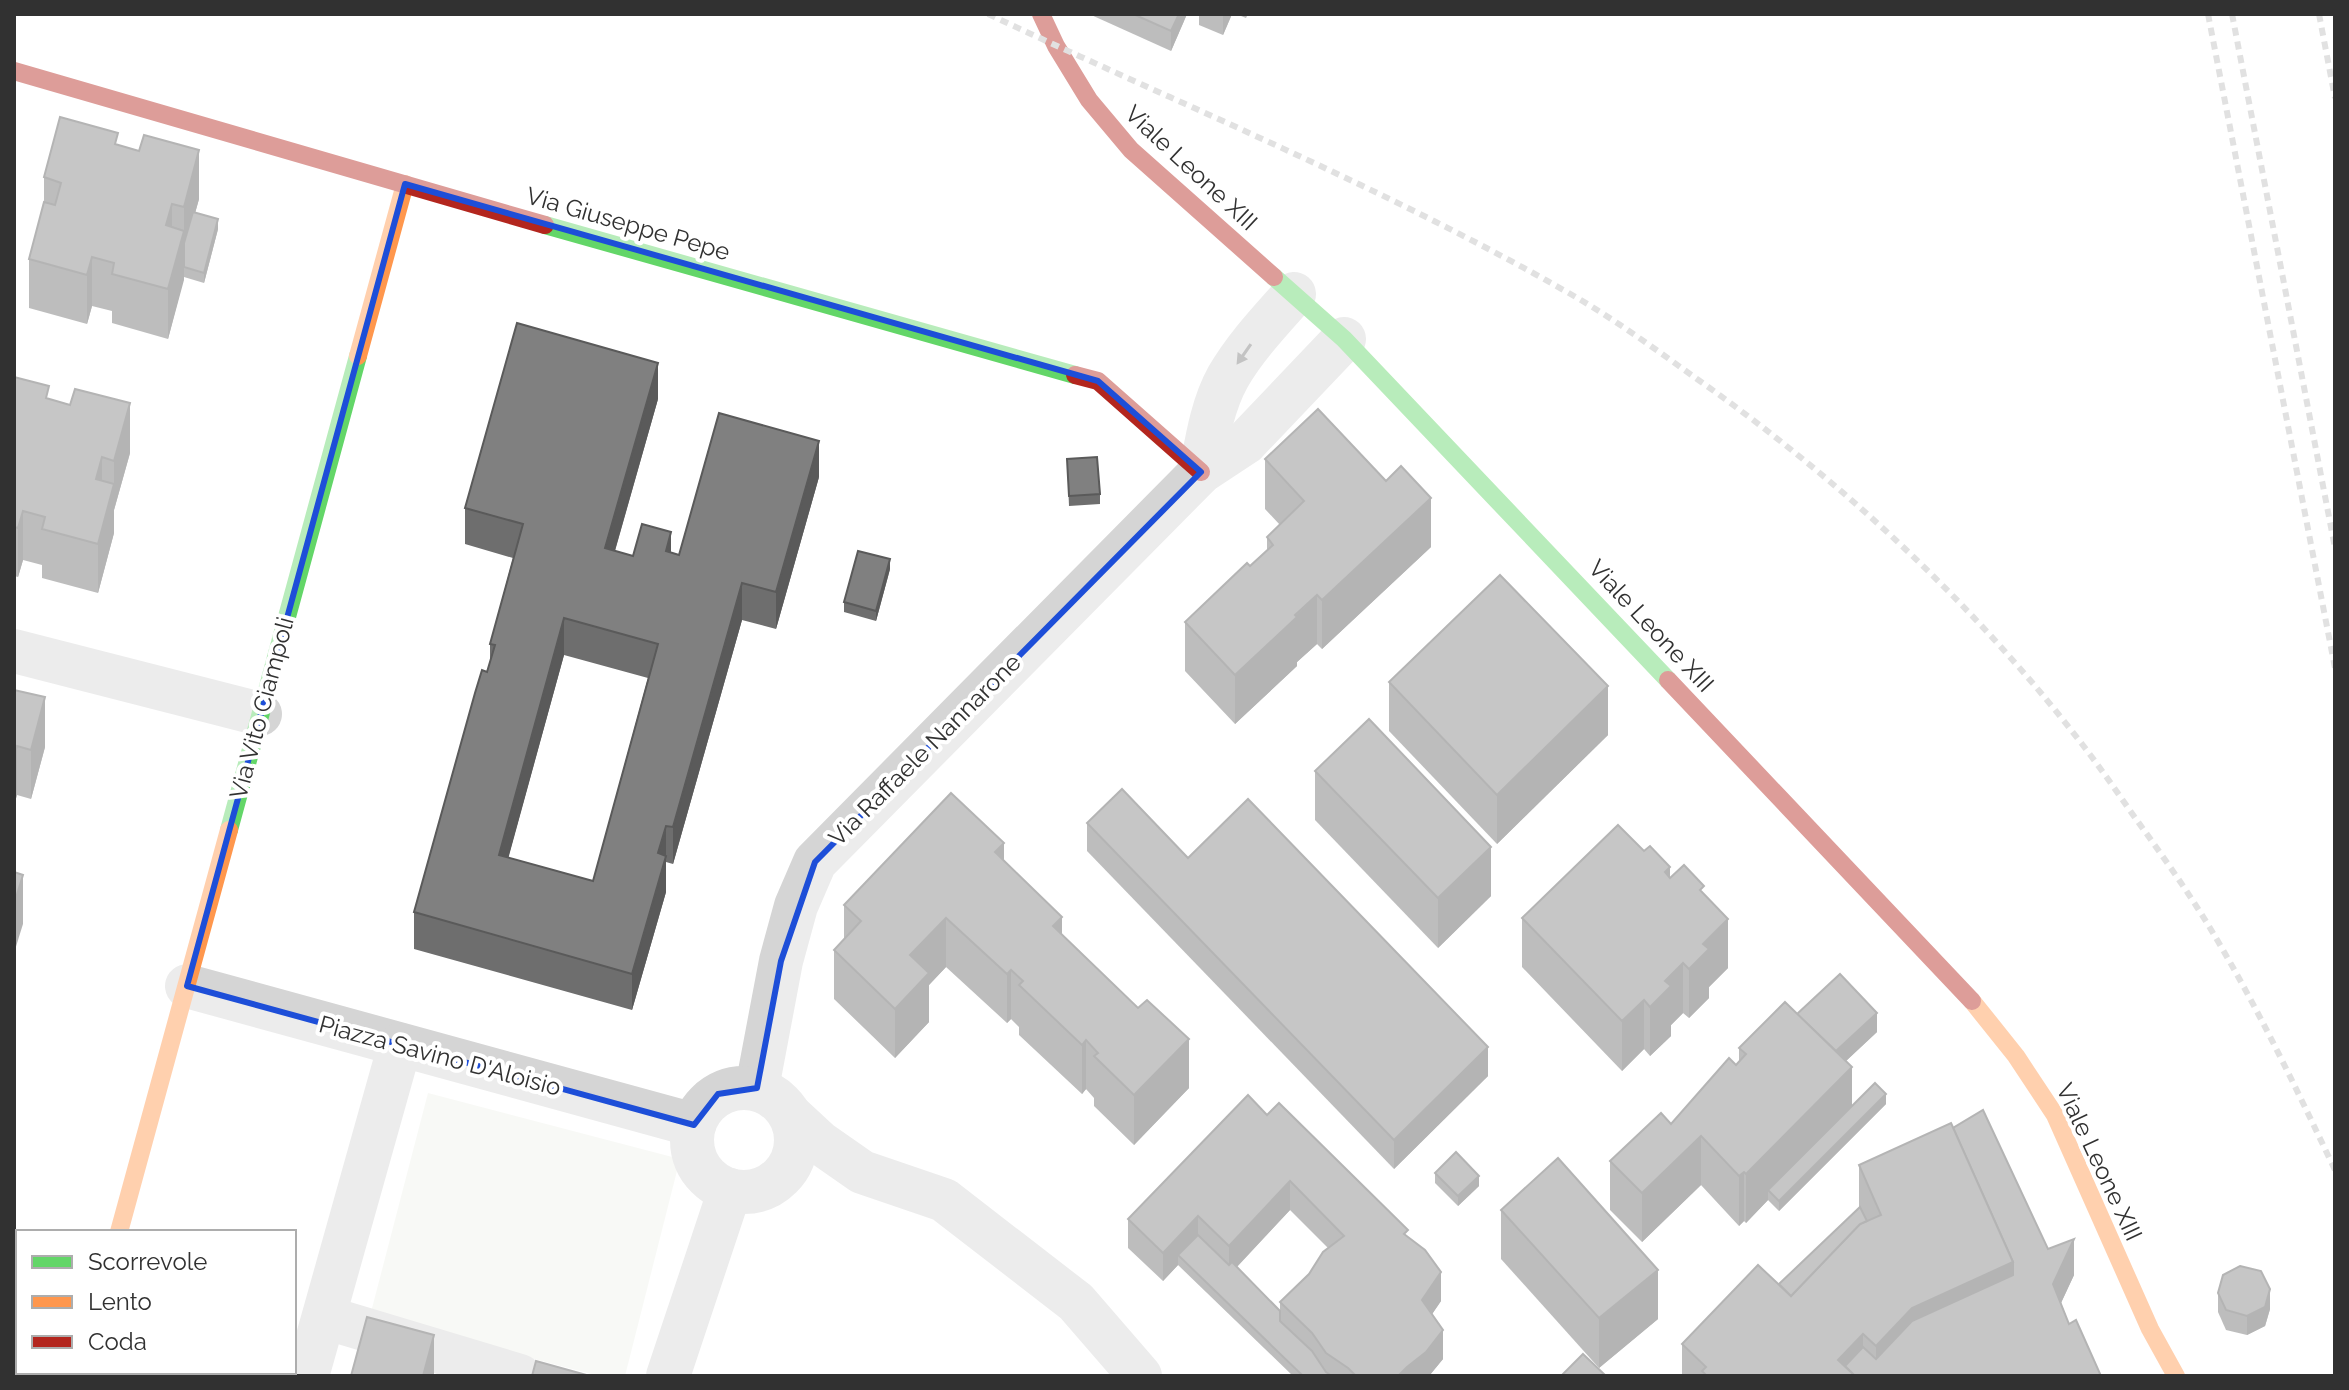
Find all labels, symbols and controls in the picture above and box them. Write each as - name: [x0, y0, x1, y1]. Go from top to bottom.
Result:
- street label: Viale Leone XIII: [1119, 99, 1264, 236]
- street label: Via Giuseppe Pepe: [523, 181, 733, 266]
- one-way arrow: [1237, 343, 1252, 364]
- street label: Viale Leone XIII: [1583, 553, 1720, 698]
- street label: Via Vito Ciampoli: [223, 614, 300, 802]
- street label: Via Raffaele Nannarone: [822, 647, 1027, 852]
- street label: Piazza Savino D'Aloisio: [316, 1009, 564, 1102]
- street label: Viale Leone XIII: [2050, 1078, 2149, 1245]
- legend: [16, 1230, 296, 1374]
- text: Scorrevole: [88, 1247, 207, 1276]
- text: Lento: [88, 1287, 152, 1316]
- text: Coda: [88, 1327, 147, 1356]

